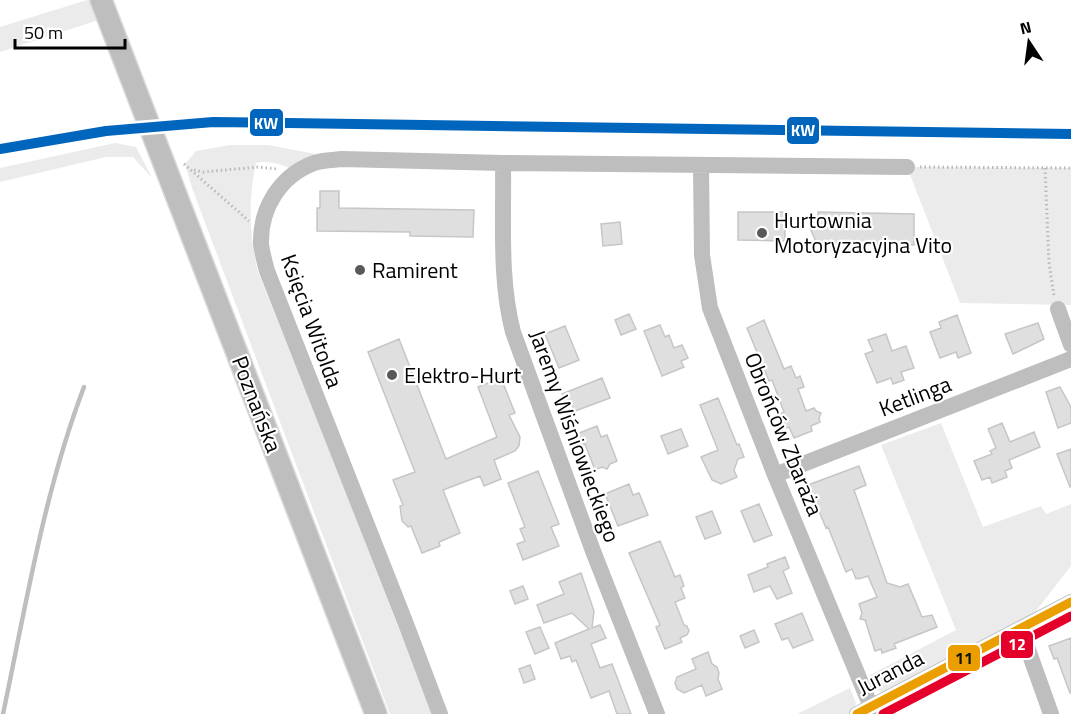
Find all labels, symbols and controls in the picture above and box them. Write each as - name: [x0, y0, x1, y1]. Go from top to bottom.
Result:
- scale bar: [15, 12, 124, 50]
- north arrow: [999, 12, 1059, 72]
- text: N: [1018, 14, 1034, 40]
- text: 50 m: [24, 19, 63, 46]
- line badge: KW: [249, 108, 284, 137]
- text: KW: [254, 111, 278, 135]
- line badge: KW: [786, 116, 820, 145]
- text: KW: [791, 118, 815, 142]
- place label: Hurtownia Motoryzacyjna Vito: [774, 203, 952, 262]
- marker: Hurtownia Motoryzacyjna Vito: [755, 226, 769, 240]
- street label: Księcia Witolda: [272, 249, 352, 393]
- place label: Ramirent: [372, 253, 458, 287]
- marker: Ramirent: [353, 263, 367, 277]
- street label: Jaremy Wiśniowieckiego: [521, 325, 629, 547]
- street label: Obrońców Zbaraża: [736, 347, 832, 521]
- street label: Poznańska: [223, 351, 291, 457]
- place label: Elektro-Hurt: [404, 358, 521, 392]
- street label: Ketlinga: [874, 367, 956, 425]
- marker: Elektro-Hurt: [385, 368, 399, 382]
- line badge: 12: [1000, 630, 1034, 659]
- text: 12: [1008, 632, 1026, 656]
- street label: Juranda: [851, 641, 929, 703]
- line badge: 11: [947, 644, 981, 672]
- text: 11: [955, 646, 973, 670]

